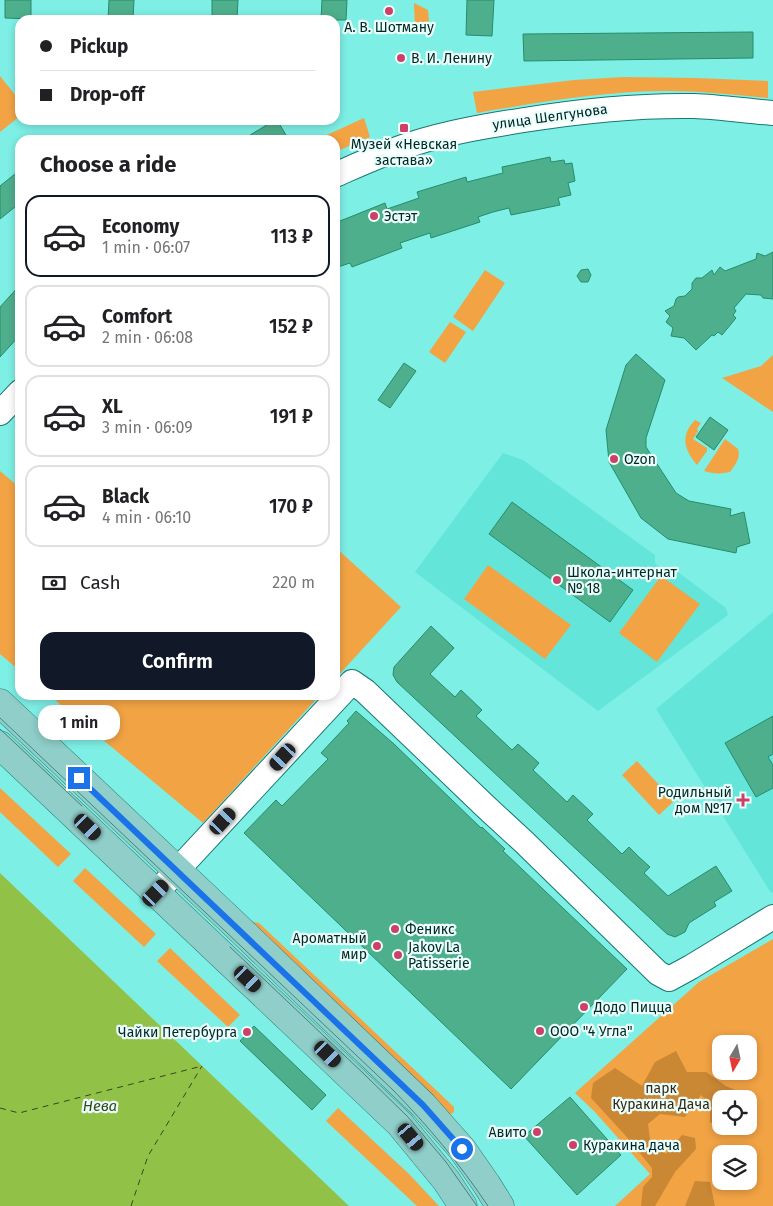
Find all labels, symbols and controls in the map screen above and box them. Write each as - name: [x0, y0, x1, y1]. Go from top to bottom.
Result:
- marker: А. В. Шотману: [383, 5, 395, 17]
- place label: А. В. Шотману: [344, 19, 434, 36]
- text: Pickup: [70, 35, 128, 58]
- place label: В. И. Ленину: [411, 50, 492, 67]
- marker: В. И. Ленину: [395, 52, 407, 64]
- text: Drop-off: [70, 83, 144, 106]
- street label: улица Шелгунова: [491, 101, 609, 133]
- marker: Музей «Невская застава»: [398, 122, 410, 134]
- place label: Музей «Невская застава»: [351, 136, 457, 169]
- text: Choose a ride: [40, 151, 176, 178]
- place label: Эстэт: [384, 208, 418, 225]
- marker: Эстэт: [368, 210, 380, 222]
- icon: car: [42, 214, 87, 259]
- text: Economy: [102, 215, 179, 238]
- text: 113 ₽: [270, 225, 313, 248]
- text: 1 min · 06:07: [102, 238, 190, 257]
- icon: car: [42, 304, 87, 349]
- text: Comfort: [102, 305, 172, 328]
- text: 152 ₽: [269, 315, 313, 338]
- text: 2 min · 06:08: [102, 328, 193, 347]
- icon: car: [42, 394, 87, 439]
- text: XL: [102, 395, 123, 418]
- text: 191 ₽: [270, 405, 313, 428]
- text: 3 min · 06:09: [102, 418, 193, 437]
- place label: Ozon: [624, 451, 656, 468]
- marker: Ozon: [608, 453, 620, 465]
- icon: car: [42, 484, 87, 529]
- text: Black: [102, 485, 149, 508]
- text: 170 ₽: [269, 495, 313, 518]
- text: 4 min · 06:10: [102, 508, 191, 527]
- place label: Школа-интернат № 18: [567, 564, 678, 597]
- icon: cash: [40, 569, 68, 597]
- text: Cash: [80, 571, 121, 594]
- text: 220 m: [272, 573, 315, 592]
- marker: Школа-интернат № 18: [551, 574, 563, 586]
- button: Confirm: [40, 632, 315, 690]
- callout: 1 min: [38, 706, 120, 740]
- text: 1 min: [60, 713, 98, 732]
- car: [267, 741, 298, 773]
- route end: [68, 767, 90, 789]
- place label: Родильный дом №17: [658, 784, 732, 817]
- marker: Родильный дом №17: [736, 793, 750, 807]
- car: [207, 805, 238, 837]
- car: [71, 811, 104, 843]
- car: [140, 877, 171, 909]
- place label: Феникс: [405, 921, 455, 938]
- marker: Феникс: [389, 923, 401, 935]
- place label: Ароматный мир: [292, 930, 367, 963]
- place label: Jakov La Patisserie: [408, 939, 470, 972]
- marker: Ароматный мир: [371, 940, 383, 952]
- marker: Jakov La Patisserie: [392, 949, 404, 961]
- car: [231, 963, 264, 995]
- place label: Додо Пицца: [593, 999, 672, 1016]
- marker: Додо Пицца: [578, 1001, 590, 1013]
- place label: ООО "4 Угла": [550, 1023, 633, 1040]
- place label: Чайки Петербурга: [118, 1024, 237, 1041]
- marker: ООО "4 Угла": [534, 1025, 546, 1037]
- marker: Чайки Петербурга: [241, 1026, 253, 1038]
- north arrow: [712, 1035, 758, 1080]
- map controls: [712, 1035, 757, 1190]
- car: [311, 1038, 344, 1070]
- park label: парк Куракина Дача: [612, 1080, 710, 1113]
- button: locate: [712, 1090, 757, 1135]
- water label: Нева: [83, 1097, 117, 1115]
- car: [395, 1121, 426, 1153]
- place label: Авито: [489, 1124, 527, 1141]
- marker: Авито: [531, 1126, 543, 1138]
- place label: Куракина дача: [583, 1137, 680, 1154]
- route start: [451, 1138, 473, 1160]
- marker: Куракина дача: [567, 1139, 579, 1151]
- button: layers: [712, 1145, 757, 1190]

